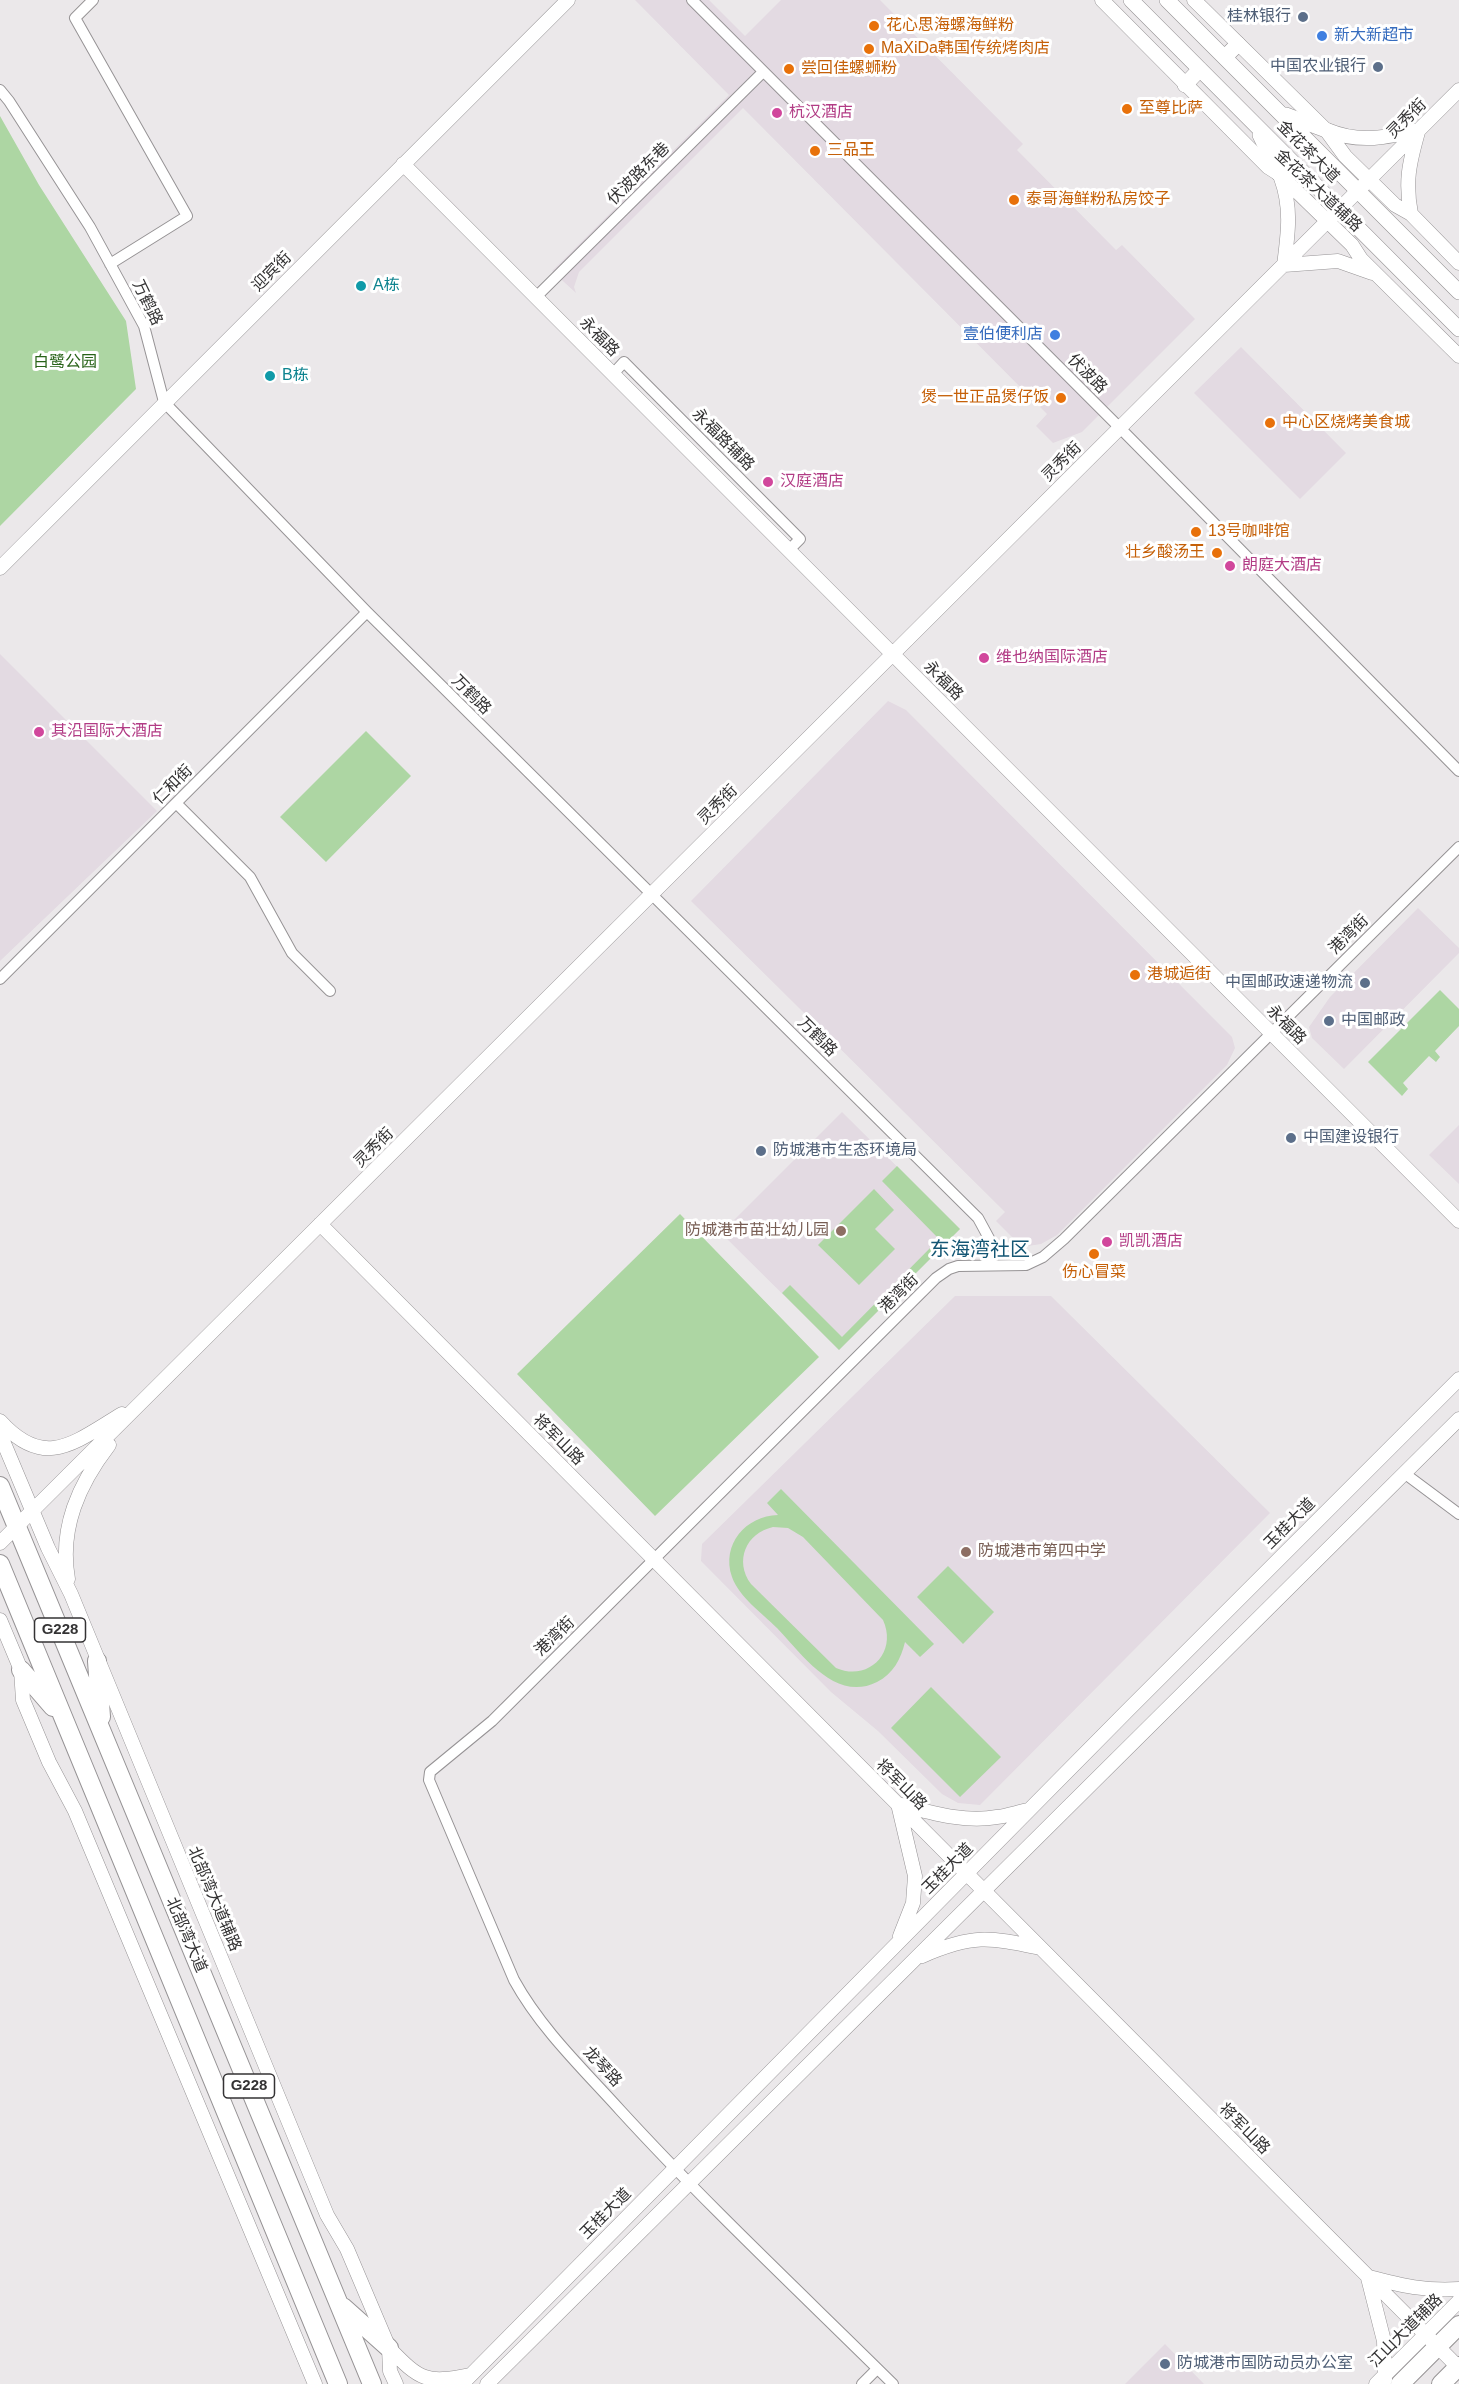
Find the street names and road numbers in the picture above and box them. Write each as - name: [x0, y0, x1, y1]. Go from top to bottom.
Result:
- street label: 灵秀街: [1383, 95, 1431, 143]
- street label: 金花茶大道: [1273, 117, 1343, 187]
- street label: 伏波路东巷: [604, 139, 674, 209]
- street label: 金花茶大道辅路: [1270, 146, 1366, 236]
- street label: 迎宾街: [248, 248, 296, 296]
- street label: 万鹤路: [128, 277, 166, 329]
- street label: 永福路: [575, 313, 623, 361]
- street label: 伏波路: [1063, 350, 1111, 398]
- street label: 永福路辅路: [688, 405, 758, 475]
- street label: 灵秀街: [1038, 438, 1086, 486]
- street label: 永福路: [919, 657, 967, 705]
- street label: 万鹤路: [447, 671, 495, 719]
- street label: 仁和街: [149, 761, 197, 809]
- street label: 灵秀街: [694, 781, 742, 829]
- street label: 港湾街: [1325, 911, 1373, 959]
- street label: 永福路: [1262, 1001, 1310, 1049]
- street label: 万鹤路: [793, 1013, 841, 1061]
- street label: 灵秀街: [350, 1124, 398, 1172]
- street label: 港湾街: [875, 1270, 923, 1318]
- street label: 将军山路: [529, 1411, 587, 1469]
- street label: 玉桂大道: [1261, 1495, 1319, 1553]
- street label: 港湾街: [531, 1613, 579, 1661]
- road number: G228: [34, 1618, 86, 1642]
- street label: 将军山路: [872, 1756, 930, 1814]
- street label: 玉桂大道: [919, 1840, 977, 1898]
- street label: 北部湾大道辅路: [183, 1844, 245, 1954]
- street label: 北部湾大道: [162, 1894, 210, 1976]
- street label: 龙琴路: [579, 2043, 625, 2091]
- road number: G228: [224, 2074, 274, 2098]
- street label: 将军山路: [1215, 2100, 1273, 2158]
- street label: 玉桂大道: [577, 2185, 635, 2243]
- street label: 江山大道辅路: [1365, 2290, 1447, 2372]

